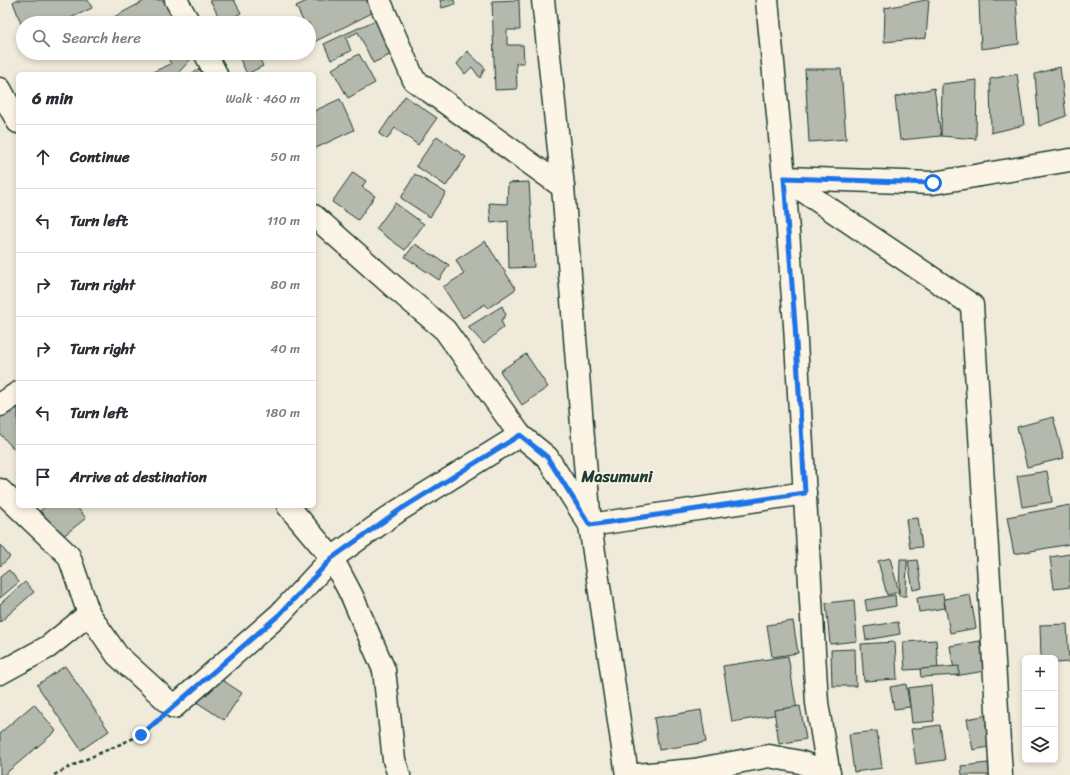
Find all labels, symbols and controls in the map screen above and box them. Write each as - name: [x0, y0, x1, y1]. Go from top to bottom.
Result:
- search box: [16, 16, 316, 60]
- text: Search here: [62, 25, 141, 51]
- icon: search: [30, 27, 52, 49]
- text: 6 min: [32, 83, 73, 113]
- text: Walk · 460 m: [226, 87, 300, 110]
- text: Continue: [70, 144, 130, 170]
- text: 50 m: [270, 145, 300, 168]
- icon: ahead: [32, 146, 54, 168]
- route start: [924, 174, 942, 192]
- text: Turn left: [70, 208, 128, 234]
- text: 110 m: [267, 209, 300, 232]
- icon: left: [32, 210, 54, 232]
- text: Turn right: [70, 272, 135, 298]
- text: 80 m: [271, 273, 300, 296]
- icon: right: [32, 274, 54, 296]
- text: Turn right: [70, 336, 135, 362]
- text: 40 m: [270, 337, 300, 360]
- icon: right: [32, 338, 54, 360]
- text: Turn left: [70, 400, 128, 426]
- text: 180 m: [265, 401, 300, 424]
- icon: left: [32, 402, 54, 424]
- district label: Masumuni: [581, 462, 654, 491]
- text: Arrive at destination: [70, 464, 207, 490]
- icon: arrive: [32, 466, 54, 488]
- map controls: [1022, 655, 1058, 763]
- button: +: [1022, 655, 1058, 691]
- button: −: [1022, 691, 1058, 727]
- route end: [132, 726, 150, 744]
- button: layers: [1022, 727, 1058, 763]

